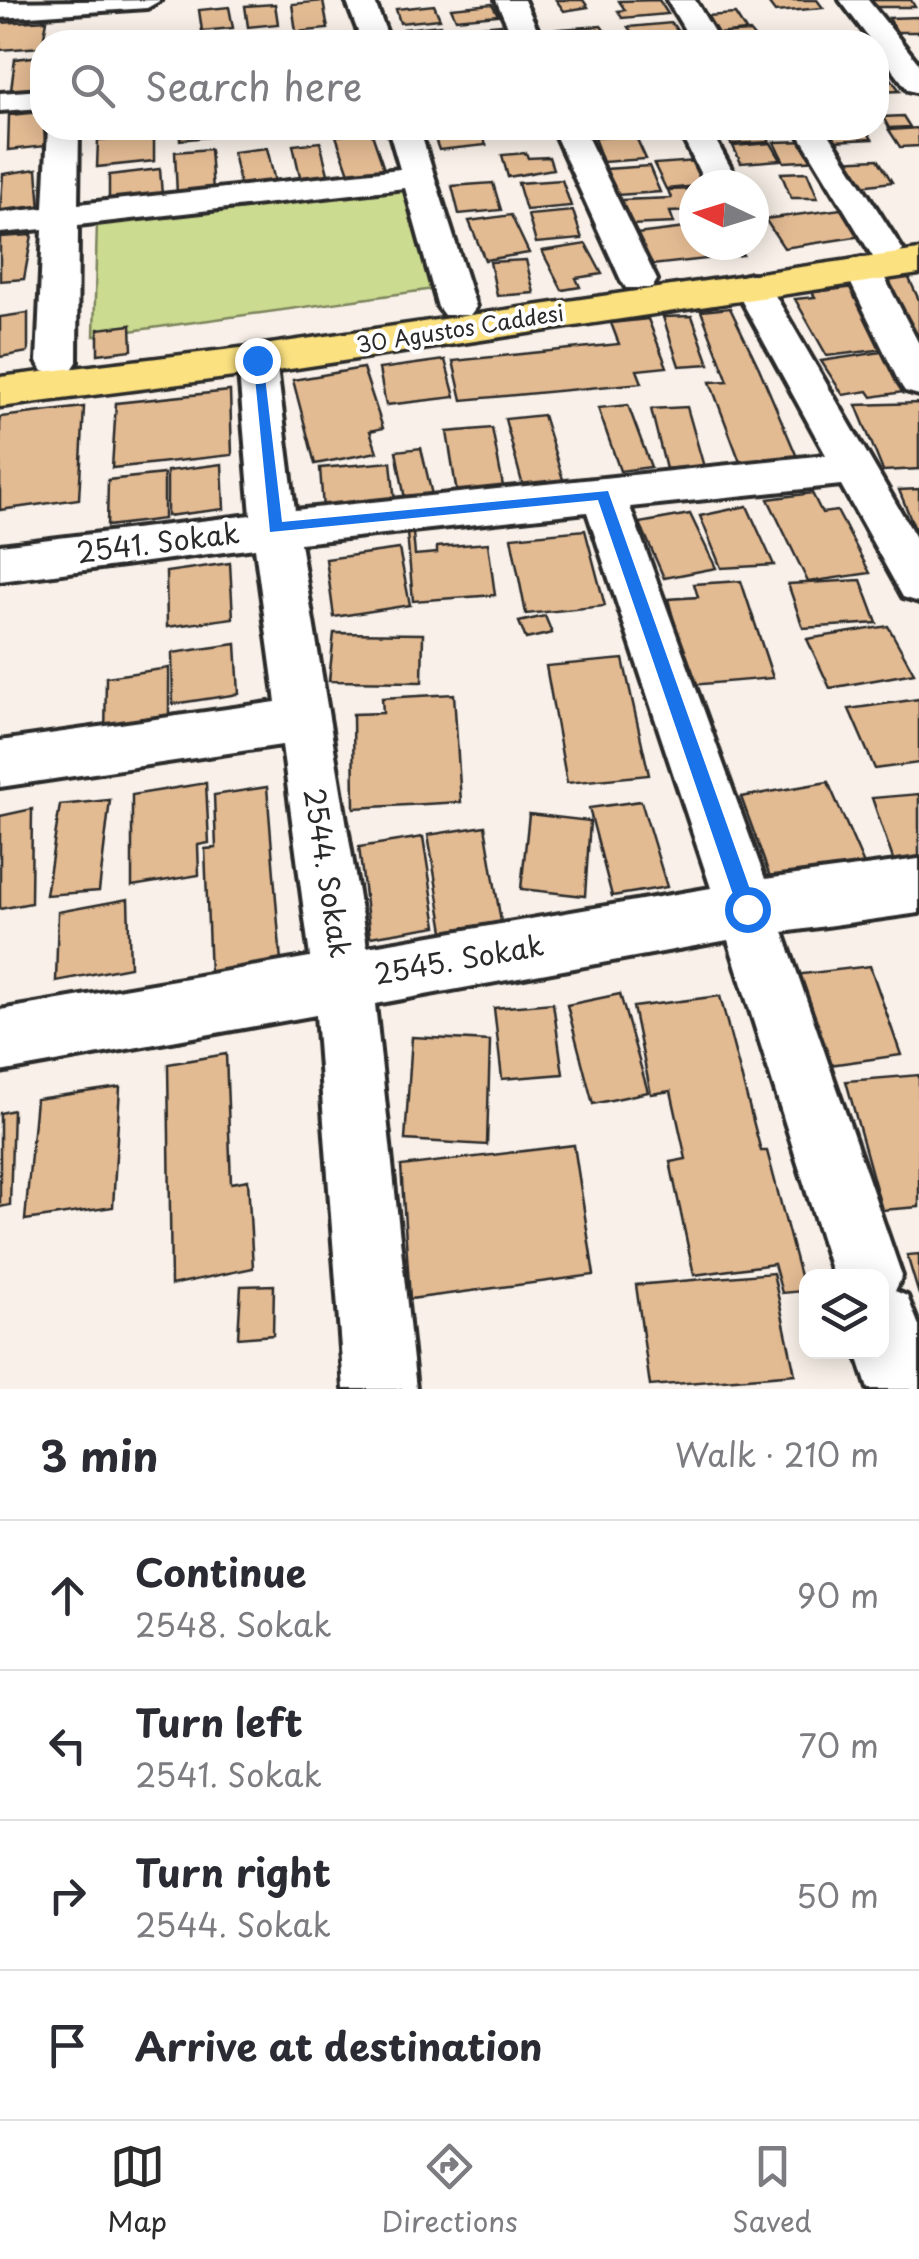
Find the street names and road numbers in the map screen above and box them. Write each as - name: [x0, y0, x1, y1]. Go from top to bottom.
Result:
- street label: 30 Agustos Caddesi: [354, 295, 566, 360]
- street label: 2541. Sokak: [74, 510, 242, 573]
- street label: 2544. Sokak: [294, 785, 363, 961]
- street label: 2545. Sokak: [371, 922, 547, 995]

